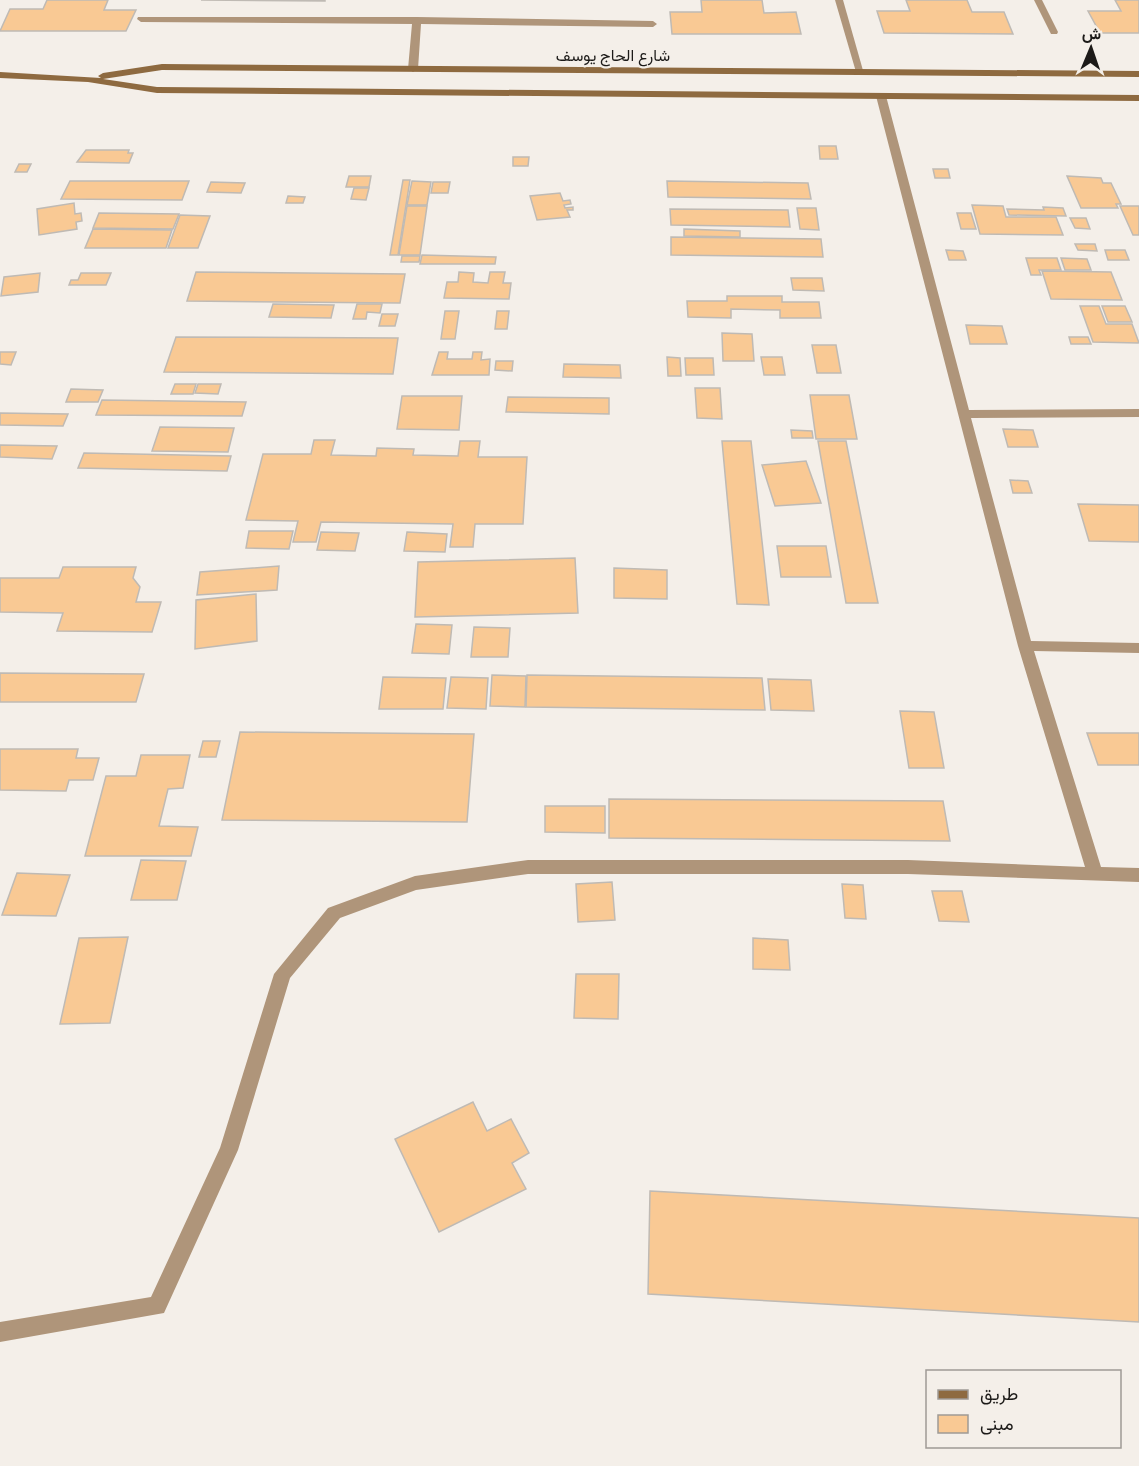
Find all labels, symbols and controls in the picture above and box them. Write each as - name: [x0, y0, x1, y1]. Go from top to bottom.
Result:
- north arrow: [1061, 18, 1121, 78]
- text: ش: [1081, 25, 1101, 45]
- street label: شارع الحاج يوسف: [556, 47, 670, 67]
- legend: [926, 1370, 1121, 1448]
- text: طريق: [980, 1384, 1018, 1407]
- text: مبنى: [980, 1414, 1014, 1437]

